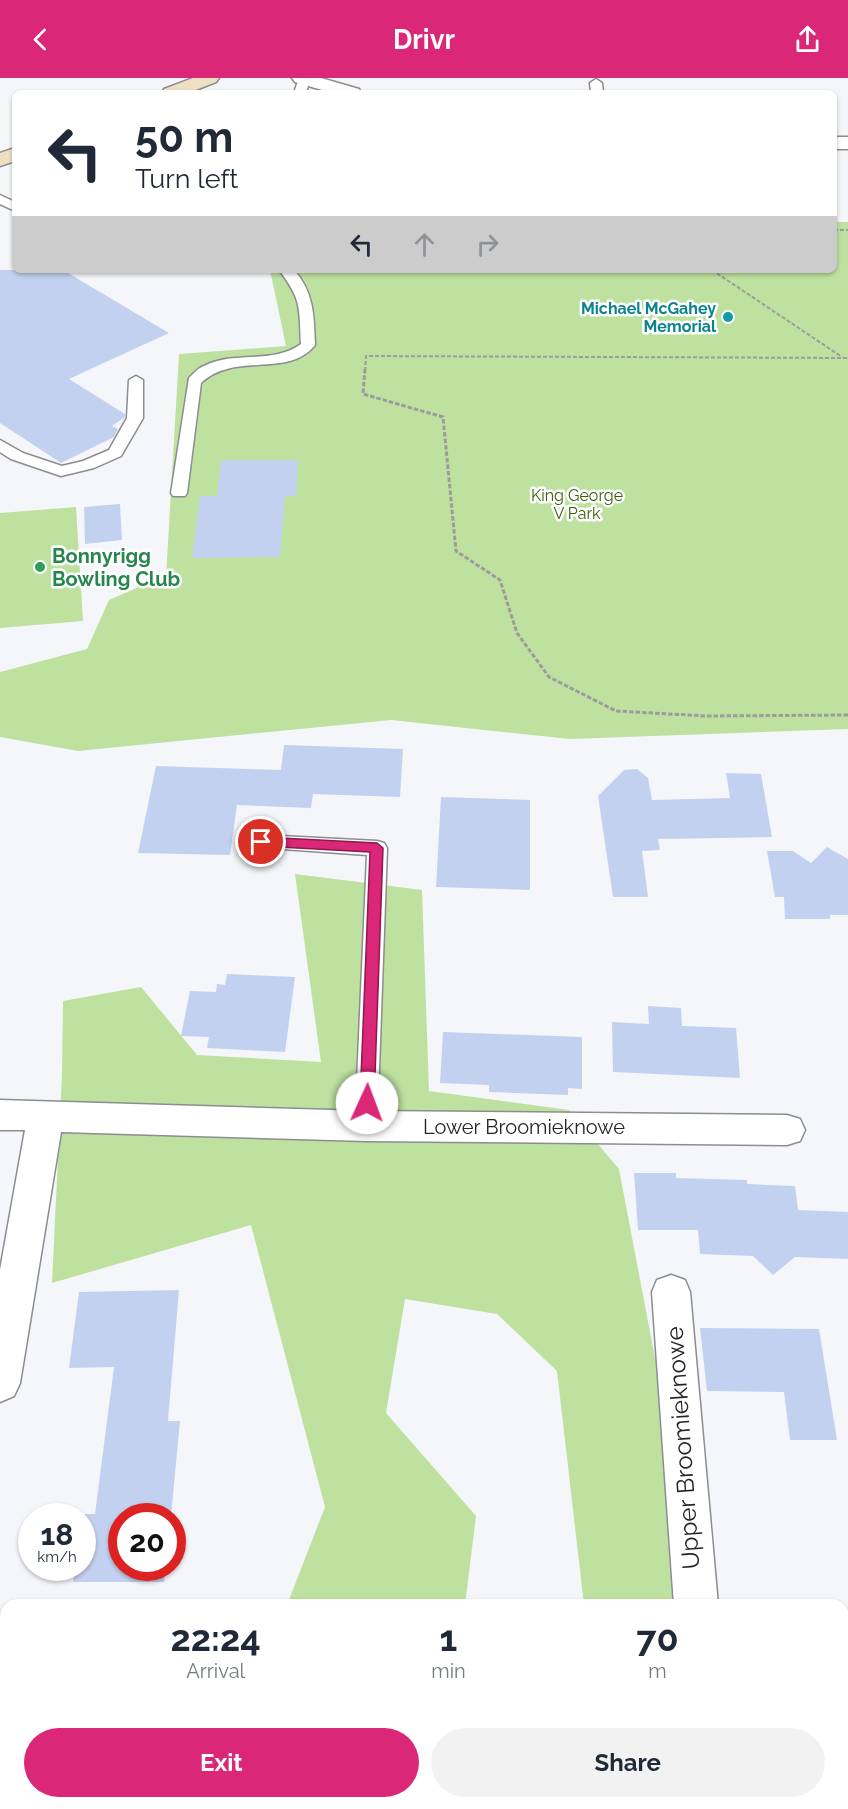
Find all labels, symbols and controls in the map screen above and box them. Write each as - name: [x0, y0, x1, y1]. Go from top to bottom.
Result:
- icon: back: [24, 23, 57, 56]
- icon: share: [791, 23, 824, 56]
- text: Drivr: [393, 24, 455, 55]
- text: 50 m: [135, 113, 233, 162]
- icon: left: [36, 114, 114, 192]
- text: Turn left: [135, 163, 238, 194]
- icon: left: [345, 228, 378, 261]
- icon: ahead: [408, 228, 441, 261]
- icon: right: [471, 228, 504, 261]
- place label: Michael McGahey Memorial: [581, 299, 717, 336]
- marker: Michael McGahey Memorial: [721, 310, 735, 324]
- park label: King George V Park: [531, 486, 623, 523]
- place label: Bonnyrigg Bowling Club: [52, 544, 181, 591]
- marker: Bonnyrigg Bowling Club: [33, 560, 47, 574]
- pin: [235, 816, 286, 867]
- icon: arrive: [244, 825, 277, 858]
- position arrow: [335, 1071, 399, 1135]
- street label: Lower Broomieknowe: [423, 1115, 625, 1139]
- street label: Upper Broomieknowe: [660, 1326, 705, 1570]
- speed limit sign: 20: [108, 1503, 186, 1581]
- text: 18: [41, 1517, 73, 1552]
- text: km/h: [37, 1548, 77, 1566]
- text: 22:24: [170, 1617, 261, 1659]
- text: 1: [440, 1617, 457, 1659]
- text: 70: [636, 1617, 679, 1659]
- text: Arrival: [186, 1659, 245, 1683]
- text: min: [431, 1659, 466, 1683]
- text: m: [648, 1659, 667, 1683]
- button: Exit: [24, 1728, 419, 1797]
- button: Share: [431, 1728, 825, 1797]

